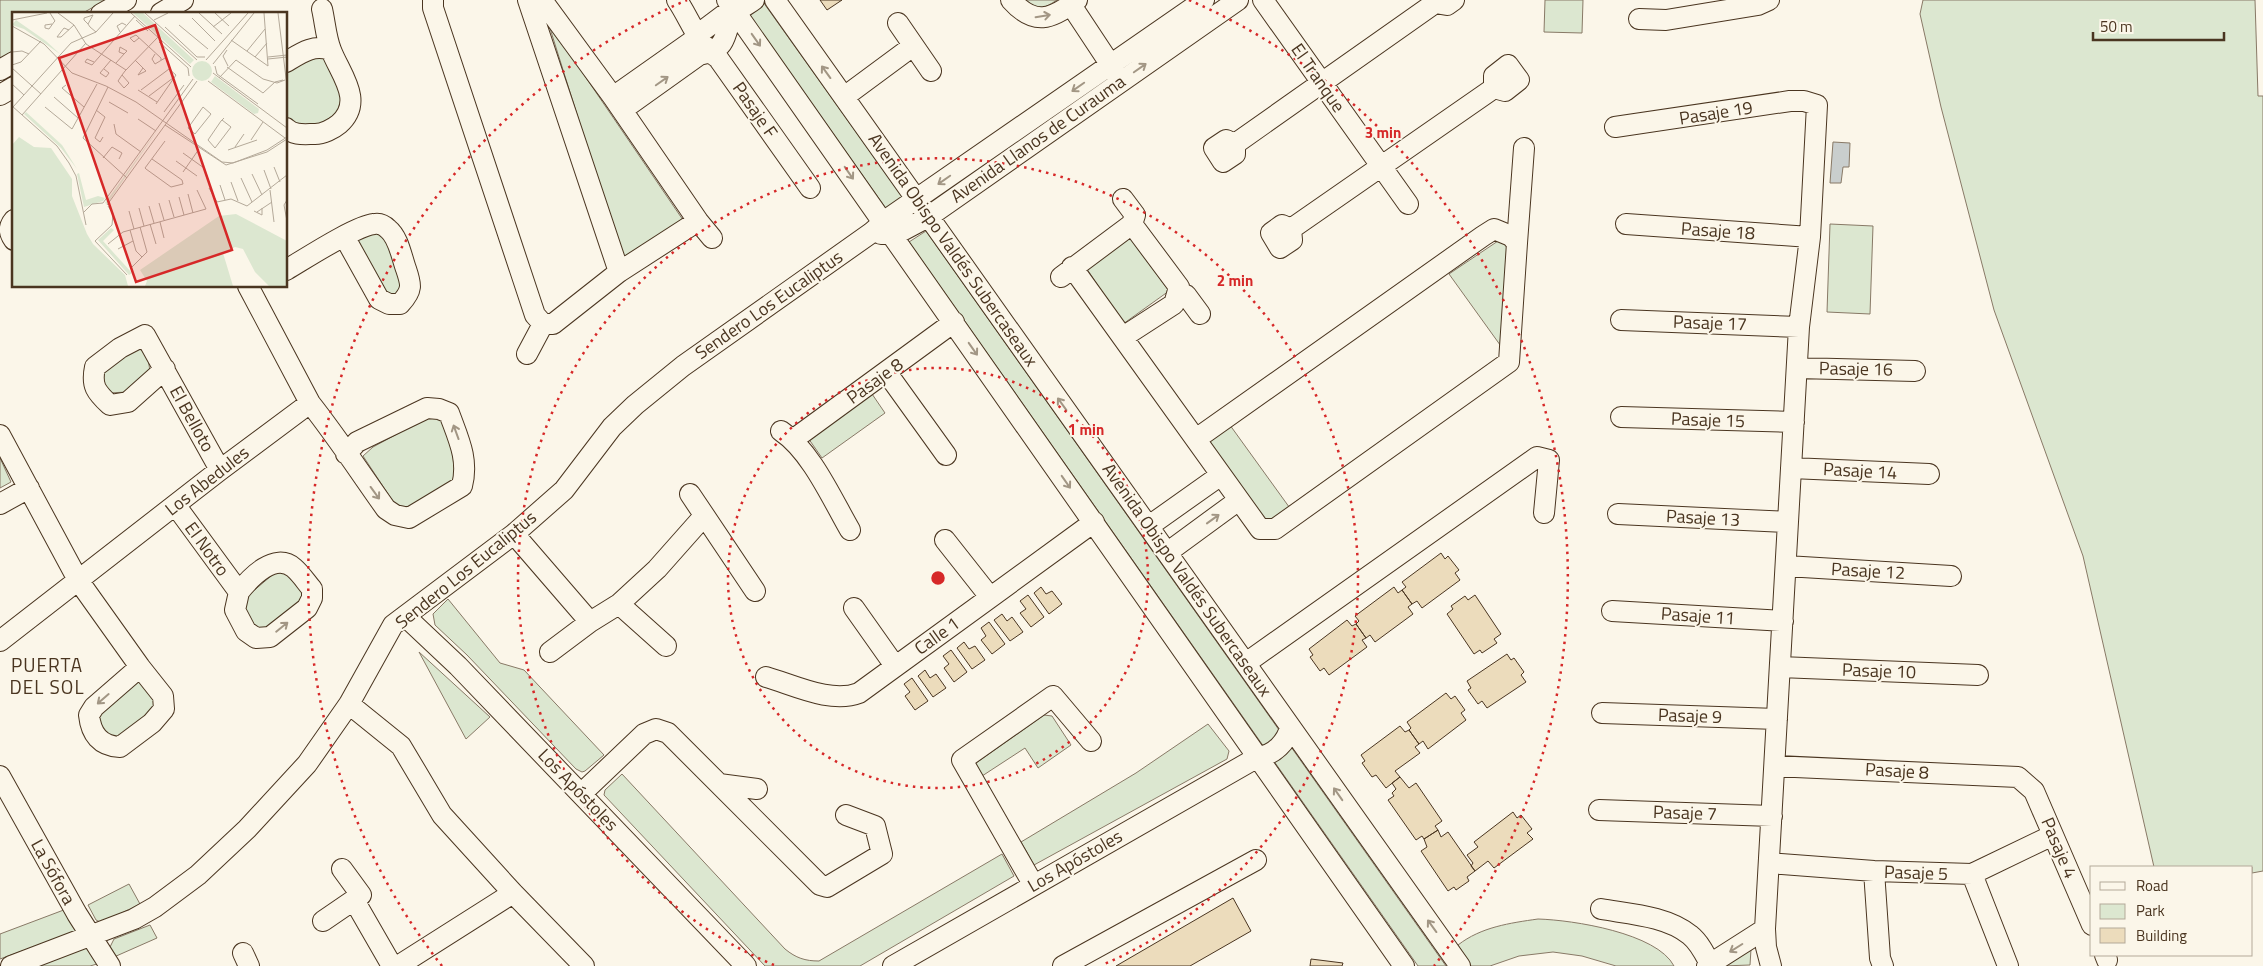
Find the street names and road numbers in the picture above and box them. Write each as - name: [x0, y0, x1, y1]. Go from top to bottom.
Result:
- street label: El Tranque: [1285, 38, 1352, 118]
- street label: Avenida Llanos de Curauma: [945, 68, 1131, 209]
- street label: Pasaje F: [726, 76, 785, 143]
- street label: Pasaje 19: [1677, 93, 1755, 132]
- street label: Avenida Obispo Valdés Subercaseaux: [862, 127, 1045, 372]
- street label: Pasaje 18: [1680, 214, 1756, 247]
- street label: Sendero Los Eucaliptus: [689, 243, 848, 366]
- street label: Pasaje 17: [1672, 308, 1748, 337]
- street label: Pasaje 8: [841, 351, 909, 410]
- street label: Pasaje 16: [1819, 354, 1893, 383]
- street label: El Belloto: [163, 381, 222, 457]
- street label: Pasaje 15: [1670, 405, 1746, 434]
- street label: Los Abedules: [159, 439, 255, 522]
- street label: Pasaje 14: [1822, 455, 1898, 486]
- street label: Avenida Obispo Valdés Subercaseaux: [1096, 457, 1279, 702]
- street label: Pasaje 13: [1665, 502, 1741, 533]
- street label: Sendero Los Eucaliptus: [389, 504, 542, 635]
- street label: El Notro: [178, 516, 236, 581]
- street label: Pasaje 12: [1830, 555, 1906, 586]
- street label: Pasaje 11: [1660, 599, 1736, 632]
- street label: Calle 1: [908, 610, 965, 661]
- street label: Pasaje 10: [1841, 656, 1917, 685]
- street label: Pasaje 9: [1658, 701, 1723, 730]
- street label: Los Apóstoles: [532, 742, 625, 837]
- street label: Pasaje 8: [1864, 755, 1930, 786]
- street label: Pasaje 7: [1653, 798, 1718, 827]
- street label: Pasaje 4: [2035, 813, 2084, 883]
- street label: Los Apóstoles: [1022, 822, 1127, 899]
- street label: La Sófora: [24, 834, 83, 910]
- street label: Pasaje 5: [1884, 858, 1949, 887]

